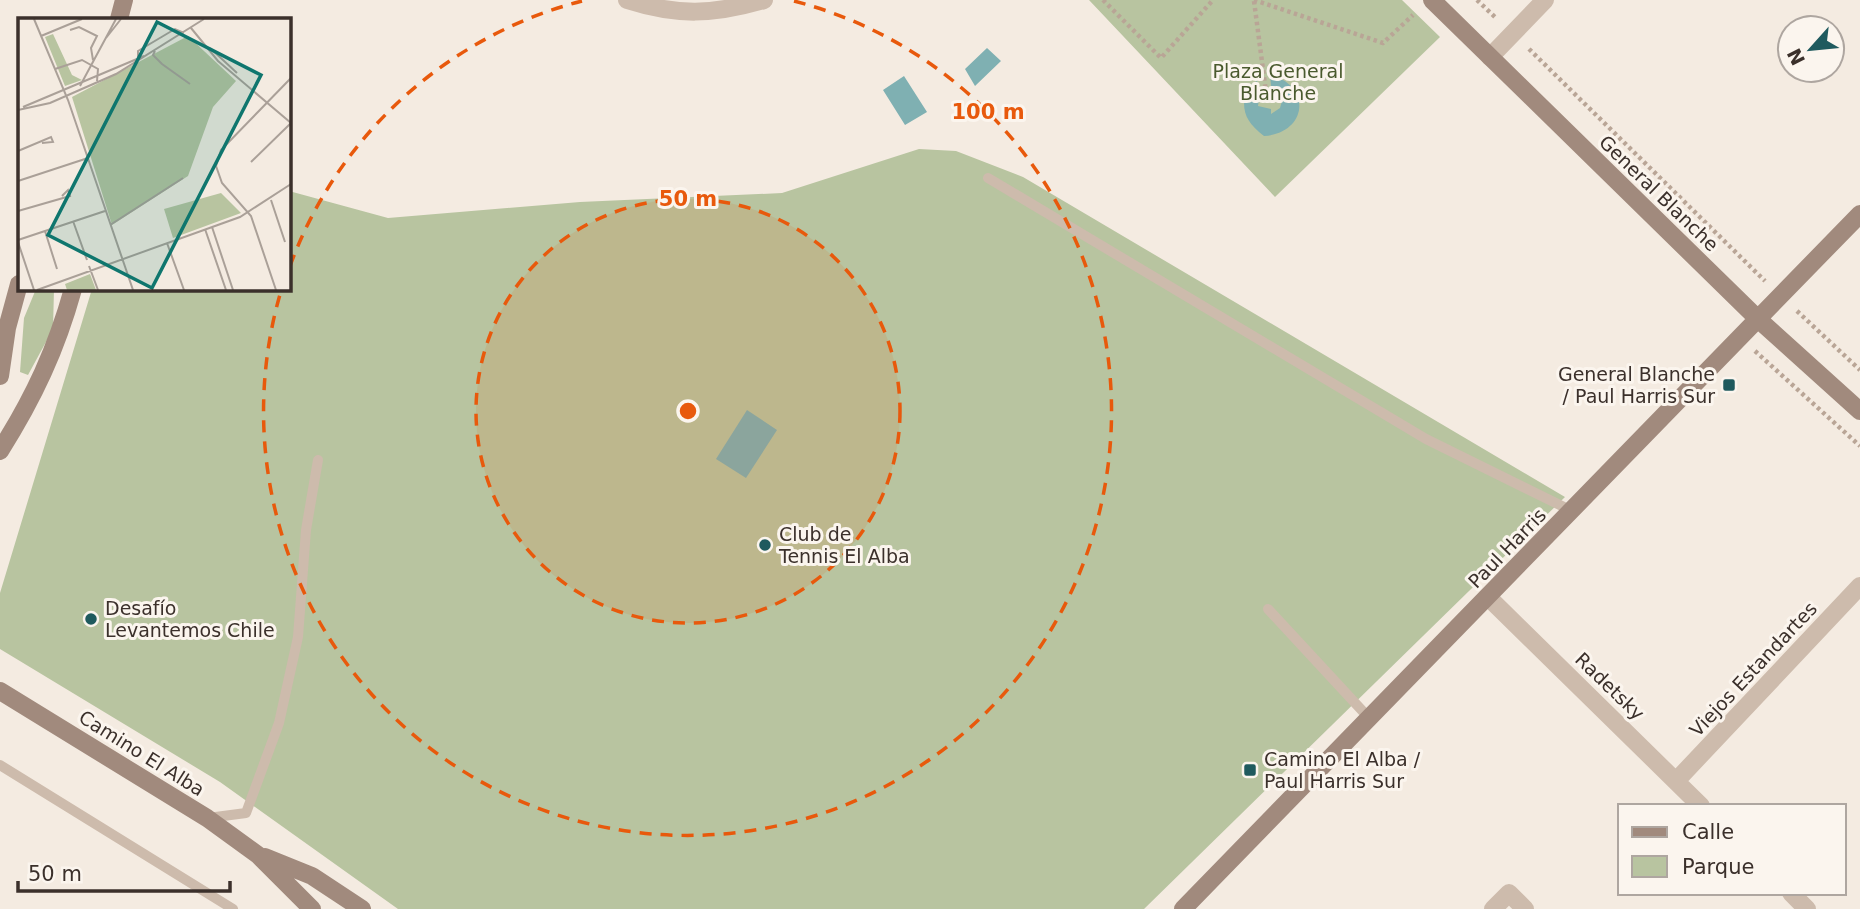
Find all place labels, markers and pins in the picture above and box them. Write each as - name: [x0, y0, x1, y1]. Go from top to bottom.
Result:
- place label: General Blanche / Paul Harris Sur: [1558, 363, 1715, 407]
- marker: General Blanche / Paul Harris Sur: [1721, 377, 1737, 393]
- centre of rings: [676, 399, 700, 423]
- place label: Club de Tennis El Alba: [778, 523, 910, 567]
- marker: Club de Tennis El Alba: [757, 537, 773, 553]
- place label: Desafío Levantemos Chile: [105, 597, 275, 641]
- marker: Desafío Levantemos Chile: [83, 611, 99, 627]
- place label: Camino El Alba / Paul Harris Sur: [1264, 748, 1421, 792]
- marker: Camino El Alba / Paul Harris Sur: [1242, 762, 1258, 778]

